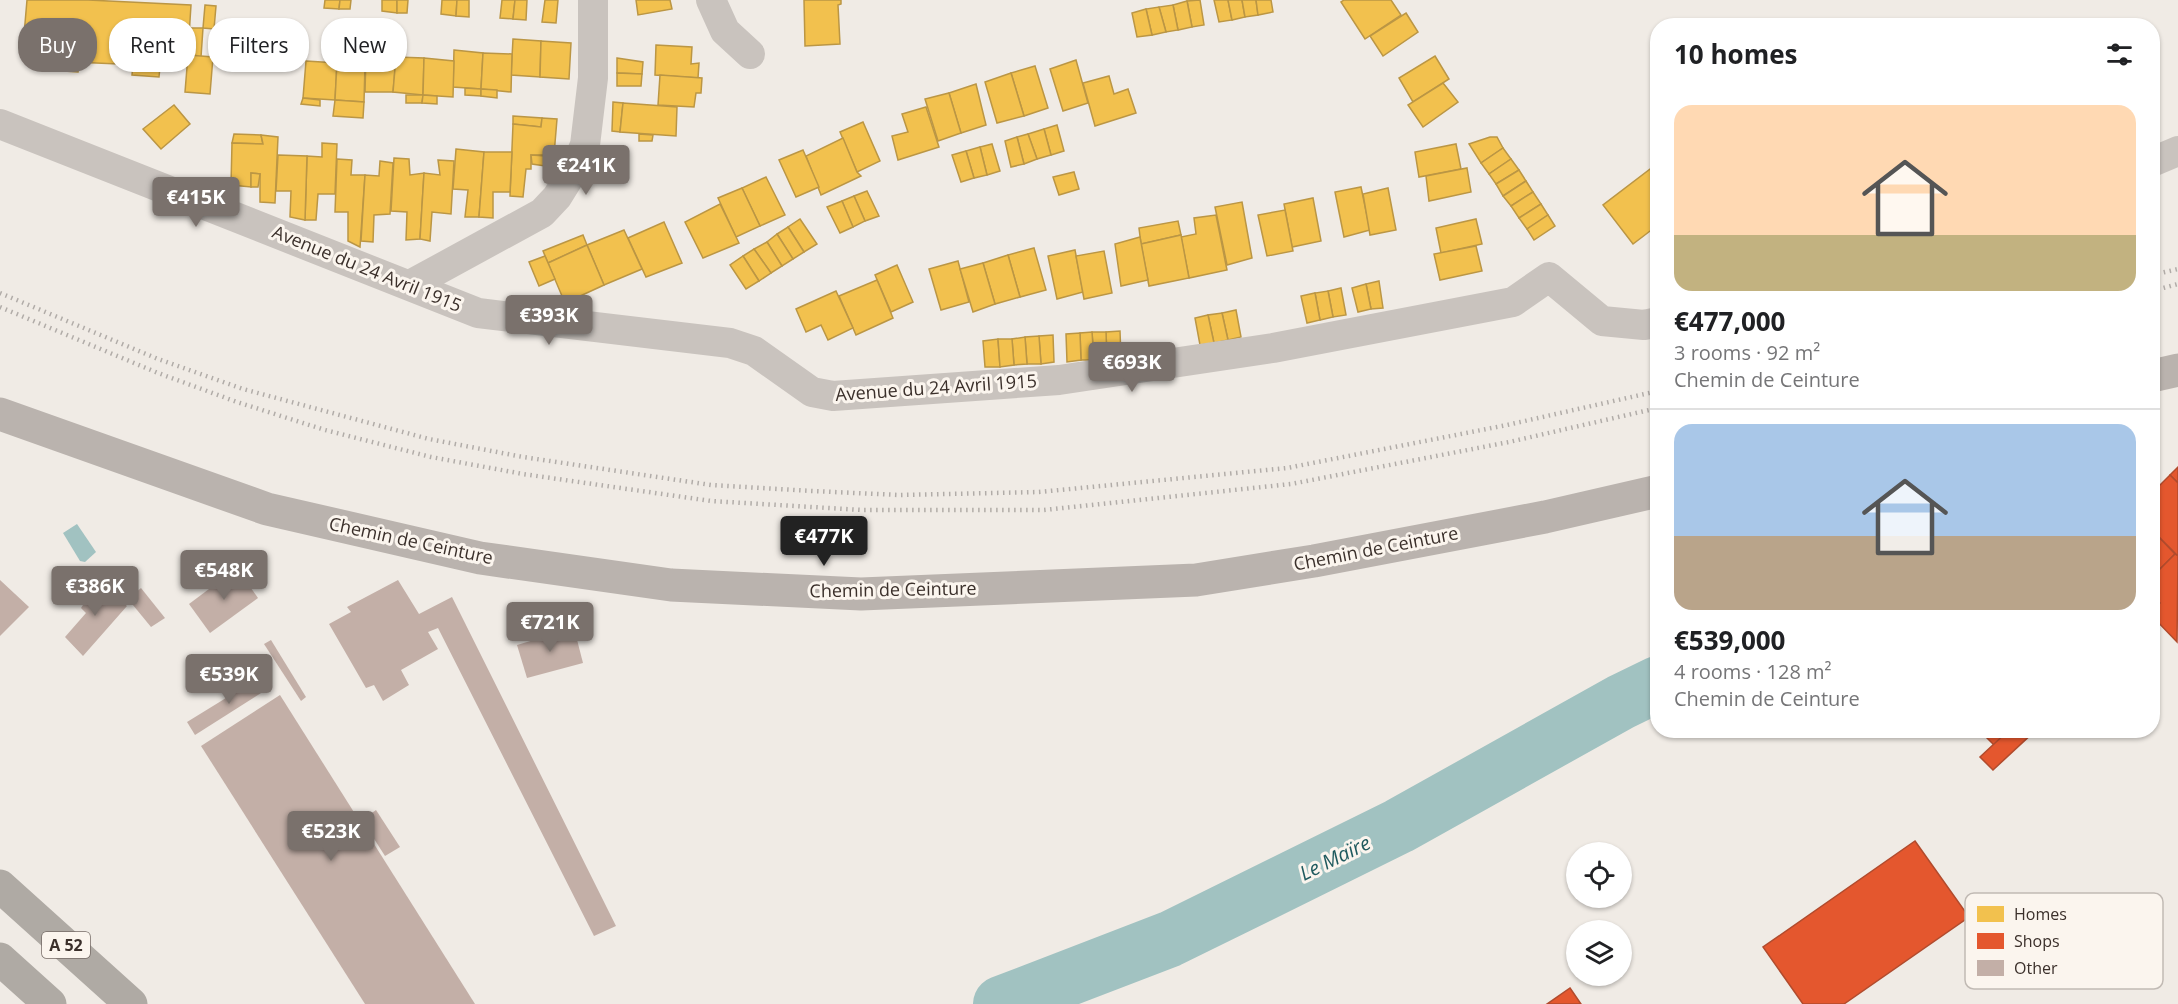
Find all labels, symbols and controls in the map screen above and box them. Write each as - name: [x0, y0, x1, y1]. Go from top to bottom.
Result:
- chip: Buy: [18, 18, 97, 72]
- chip: Rent: [109, 18, 196, 72]
- chip: Filters: [208, 18, 309, 72]
- chip: New: [321, 18, 407, 72]
- text: 10 homes: [1674, 36, 1798, 72]
- icon: filters: [2103, 38, 2136, 71]
- icon: home: [1851, 144, 1959, 252]
- pin: €241K: [544, 145, 628, 196]
- text: €241K: [556, 151, 616, 178]
- pin: €415K: [154, 177, 238, 228]
- text: €415K: [166, 183, 226, 210]
- street label: Avenue du 24 Avril 1915: [269, 219, 466, 317]
- pin: €393K: [507, 295, 591, 346]
- text: €393K: [519, 301, 579, 328]
- text: €477,000: [1674, 303, 1785, 339]
- text: 3 rooms · 92 m²: [1674, 339, 1820, 366]
- pin: €693K: [1090, 342, 1174, 393]
- text: €693K: [1102, 348, 1162, 375]
- text: Chemin de Ceinture: [1674, 366, 1860, 393]
- street label: Avenue du 24 Avril 1915: [834, 368, 1038, 406]
- icon: home: [1851, 463, 1959, 571]
- street label: Chemin de Ceinture: [327, 511, 495, 569]
- pin: €477K: [782, 516, 866, 567]
- street label: Chemin de Ceinture: [1291, 520, 1460, 576]
- text: €477K: [794, 522, 854, 549]
- pin: €548K: [182, 550, 266, 601]
- text: €548K: [194, 556, 254, 583]
- pin: €386K: [53, 566, 137, 617]
- text: €386K: [65, 572, 125, 599]
- street label: Chemin de Ceinture: [809, 576, 977, 602]
- pin: €721K: [508, 602, 592, 653]
- text: €721K: [520, 608, 580, 635]
- text: €539,000: [1674, 622, 1785, 658]
- pin: €539K: [187, 654, 271, 705]
- text: 4 rooms · 128 m²: [1674, 658, 1832, 685]
- text: €539K: [199, 660, 259, 687]
- text: Chemin de Ceinture: [1674, 685, 1860, 712]
- pin: €523K: [289, 811, 373, 862]
- text: €523K: [301, 817, 361, 844]
- water label: Le Maïre: [1295, 829, 1375, 886]
- map controls: [1566, 842, 1632, 986]
- button: locate: [1566, 842, 1632, 908]
- legend: [1965, 893, 2163, 989]
- text: Homes: [2014, 903, 2067, 925]
- button: layers: [1566, 920, 1632, 986]
- text: Shops: [2014, 930, 2060, 952]
- road number: A 52: [42, 932, 90, 958]
- text: Other: [2014, 957, 2058, 979]

